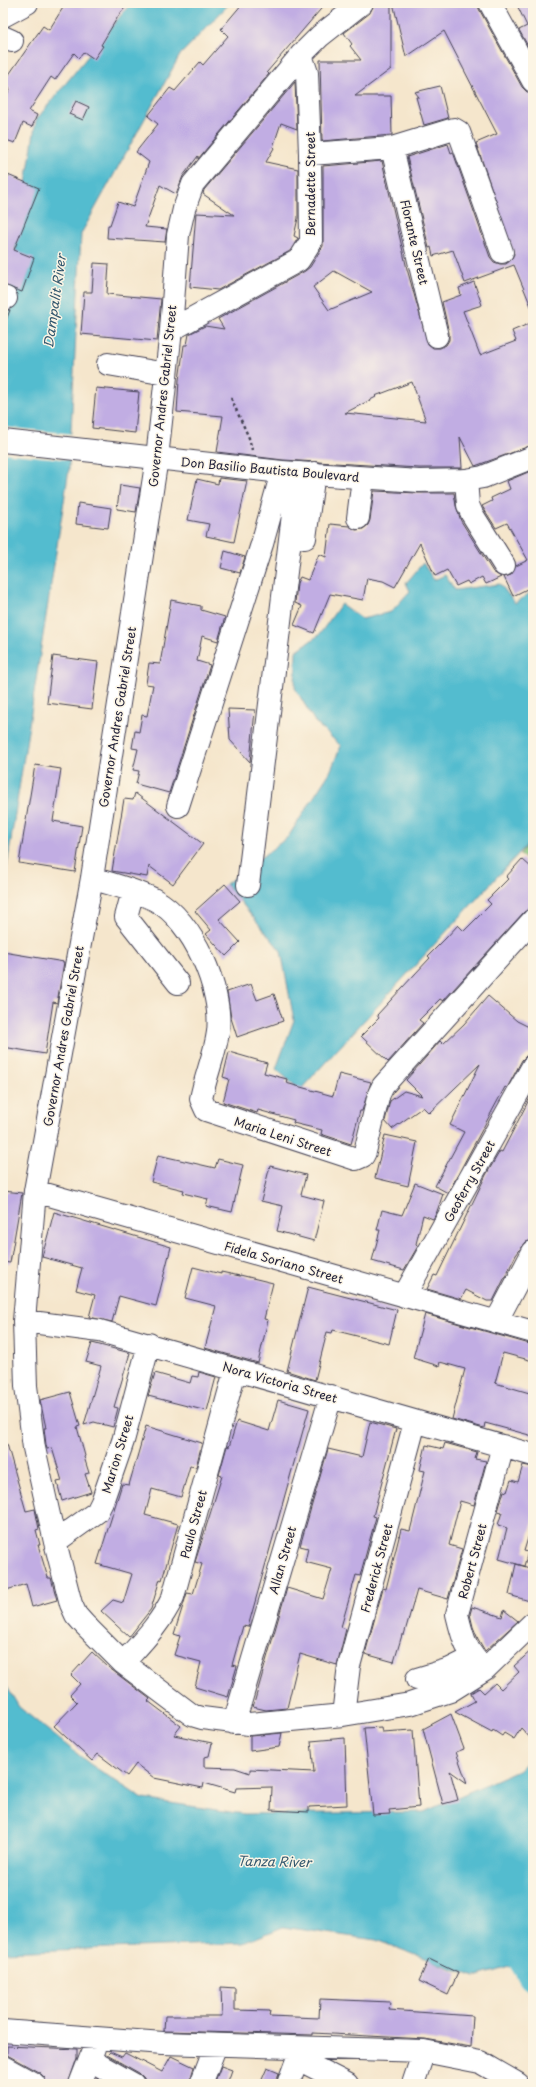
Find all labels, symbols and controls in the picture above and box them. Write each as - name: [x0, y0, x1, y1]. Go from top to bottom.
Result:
- street label: Bernadette Street: [301, 132, 319, 236]
- street label: Florante Street: [396, 197, 434, 287]
- water label: Dampalit River: [38, 251, 70, 349]
- street label: Governor Andres Gabriel Street: [143, 304, 181, 488]
- street label: Don Basilio Bautista Boulevard: [180, 452, 361, 486]
- street label: Governor Andres Gabriel Street: [94, 625, 140, 809]
- street label: Governor Andres Gabriel Street: [38, 944, 88, 1128]
- street label: Maria Leni Street: [232, 1112, 334, 1160]
- street label: Geoferry Street: [439, 1137, 499, 1225]
- street label: Fidela Soriano Street: [222, 1236, 346, 1288]
- street label: Nora Victoria Street: [220, 1357, 340, 1407]
- street label: Marion Street: [97, 1412, 138, 1495]
- street label: Paulo Street: [175, 1488, 211, 1560]
- street label: Frederick Street: [355, 1521, 397, 1615]
- street label: Robert Street: [453, 1521, 491, 1601]
- street label: Allan Street: [264, 1524, 300, 1596]
- water label: Tanza River: [237, 1851, 313, 1871]

